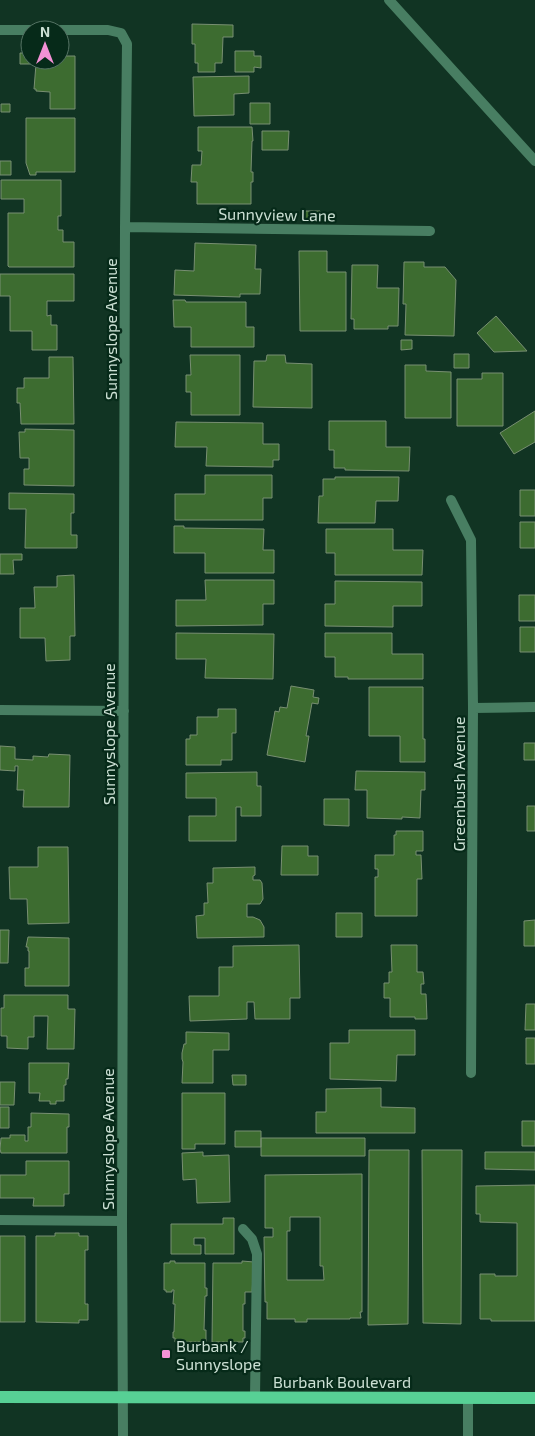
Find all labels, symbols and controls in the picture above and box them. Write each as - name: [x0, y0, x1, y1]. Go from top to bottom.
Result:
- north arrow: [20, 20, 70, 70]
- text: N: [40, 23, 50, 40]
- street label: Sunnyview Lane: [218, 203, 336, 225]
- street label: Sunnyslope Avenue: [101, 258, 120, 400]
- street label: Sunnyslope Avenue: [99, 663, 118, 805]
- street label: Greenbush Avenue: [449, 716, 468, 852]
- street label: Sunnyslope Avenue: [98, 1068, 117, 1210]
- place label: Burbank / Sunnyslope: [176, 1336, 261, 1373]
- marker: Burbank / Sunnyslope: [160, 1348, 172, 1360]
- street label: Burbank Boulevard: [273, 1372, 411, 1391]

